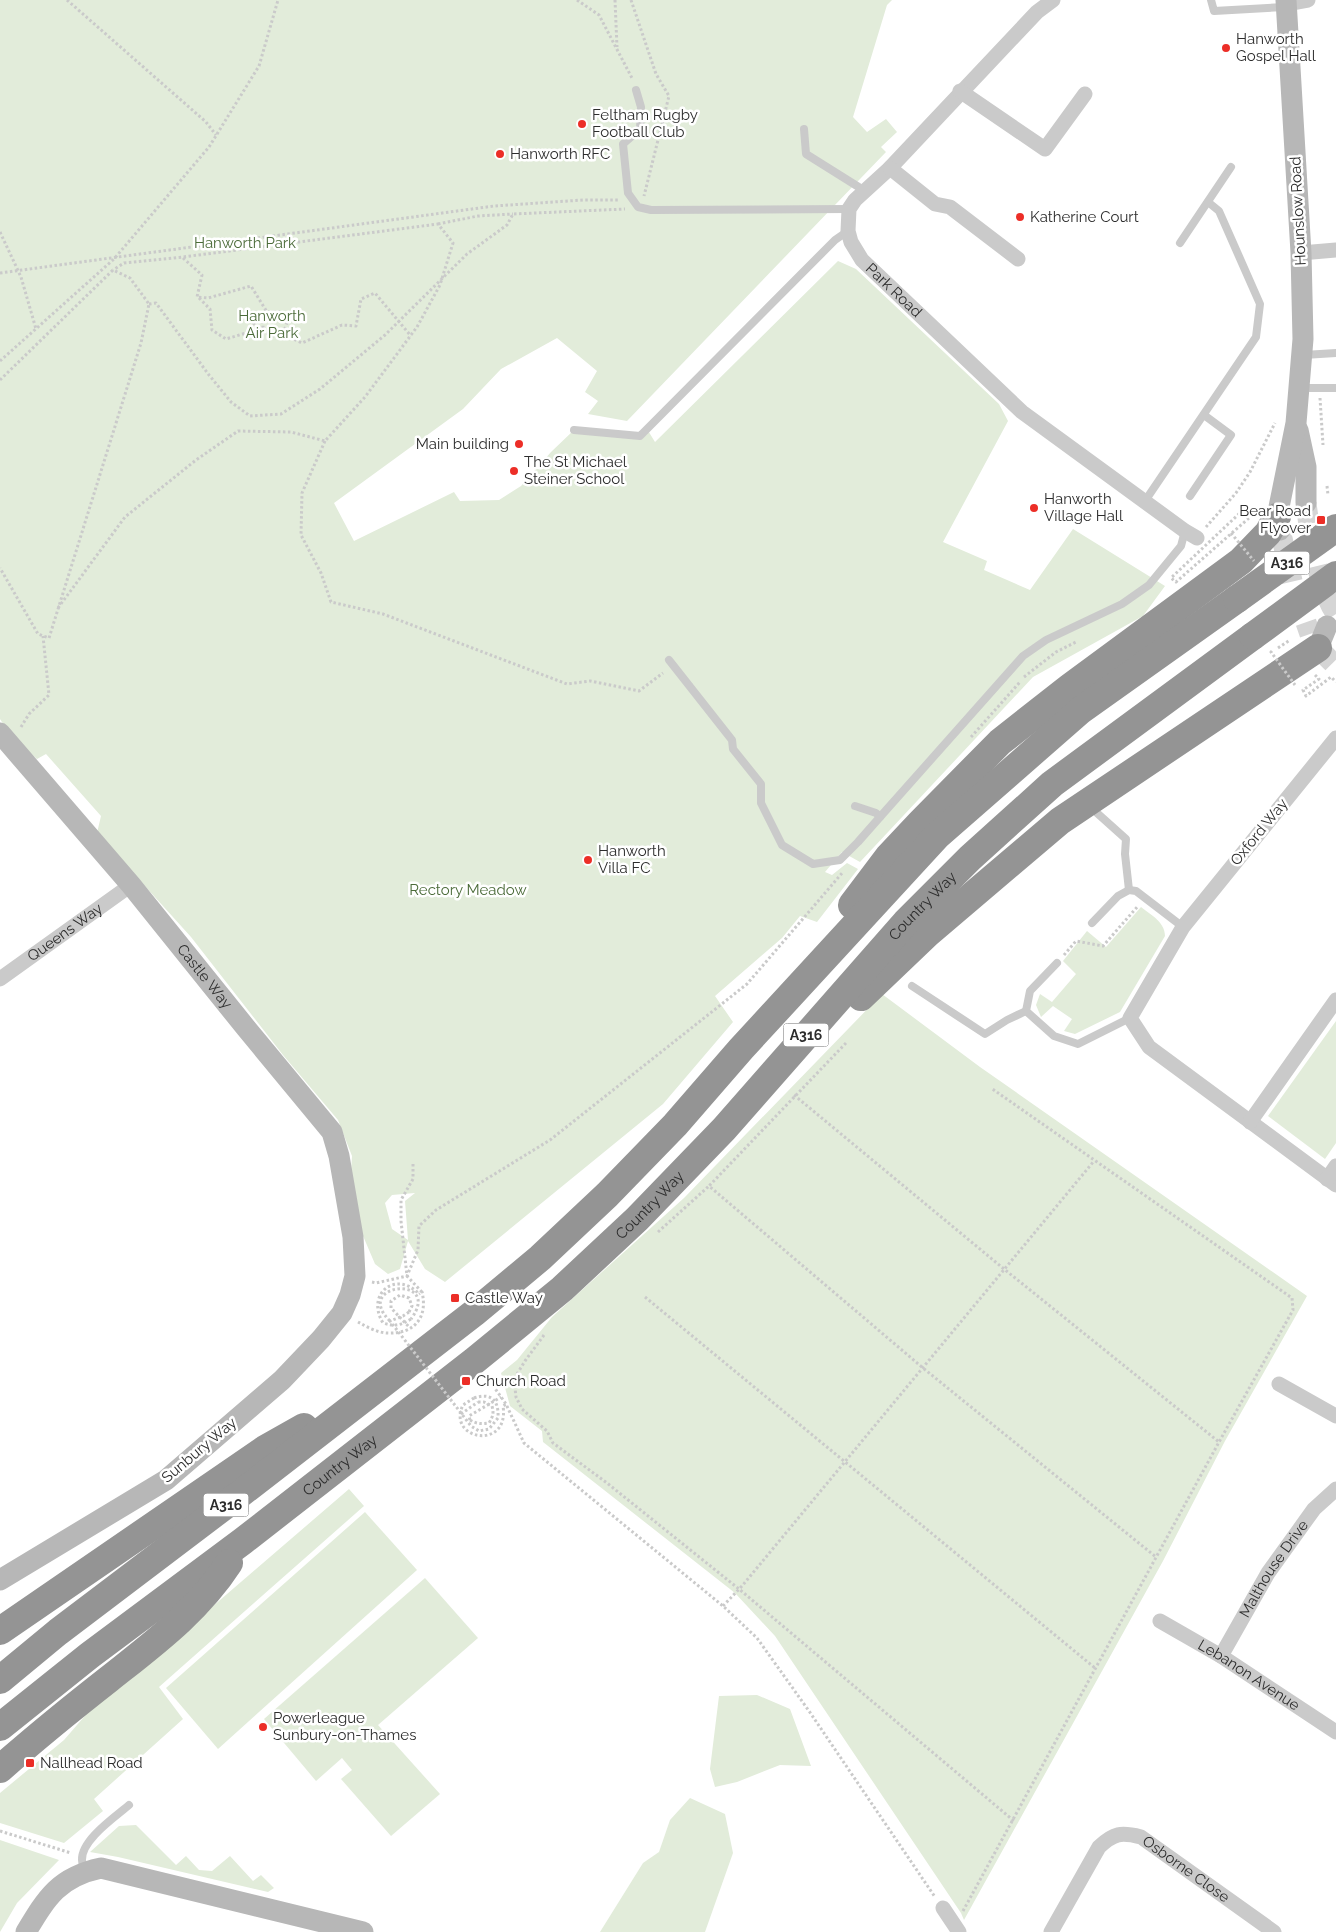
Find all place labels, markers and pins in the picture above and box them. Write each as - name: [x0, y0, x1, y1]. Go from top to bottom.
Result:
- place label: Hanworth Gospel Hall: [1236, 30, 1317, 65]
- marker: Hanworth Gospel Hall: [1220, 42, 1232, 54]
- place label: Feltham Rugby Football Club: [592, 106, 698, 141]
- marker: Feltham Rugby Football Club: [576, 118, 588, 130]
- place label: Hanworth RFC: [510, 145, 610, 163]
- marker: Hanworth RFC: [494, 148, 506, 160]
- place label: Katherine Court: [1030, 208, 1139, 226]
- marker: Katherine Court: [1014, 211, 1026, 223]
- place label: Main building: [416, 435, 509, 453]
- marker: Main building: [513, 438, 525, 450]
- place label: The St Michael Steiner School: [524, 453, 628, 488]
- marker: The St Michael Steiner School: [508, 465, 520, 477]
- place label: Hanworth Village Hall: [1044, 490, 1124, 525]
- marker: Hanworth Village Hall: [1028, 502, 1040, 514]
- place label: Bear Road Flyover: [1239, 502, 1312, 537]
- marker: Bear Road Flyover: [1315, 514, 1327, 526]
- place label: Hanworth Villa FC: [598, 842, 666, 877]
- marker: Hanworth Villa FC: [582, 854, 594, 866]
- place label: Castle Way: [465, 1289, 543, 1307]
- marker: Castle Way: [449, 1292, 461, 1304]
- place label: Church Road: [476, 1372, 566, 1390]
- marker: Church Road: [460, 1375, 472, 1387]
- place label: Powerleague Sunbury-on-Thames: [273, 1709, 416, 1744]
- marker: Powerleague Sunbury-on-Thames: [257, 1721, 269, 1733]
- place label: Nallhead Road: [40, 1754, 143, 1772]
- marker: Nallhead Road: [24, 1757, 36, 1769]

